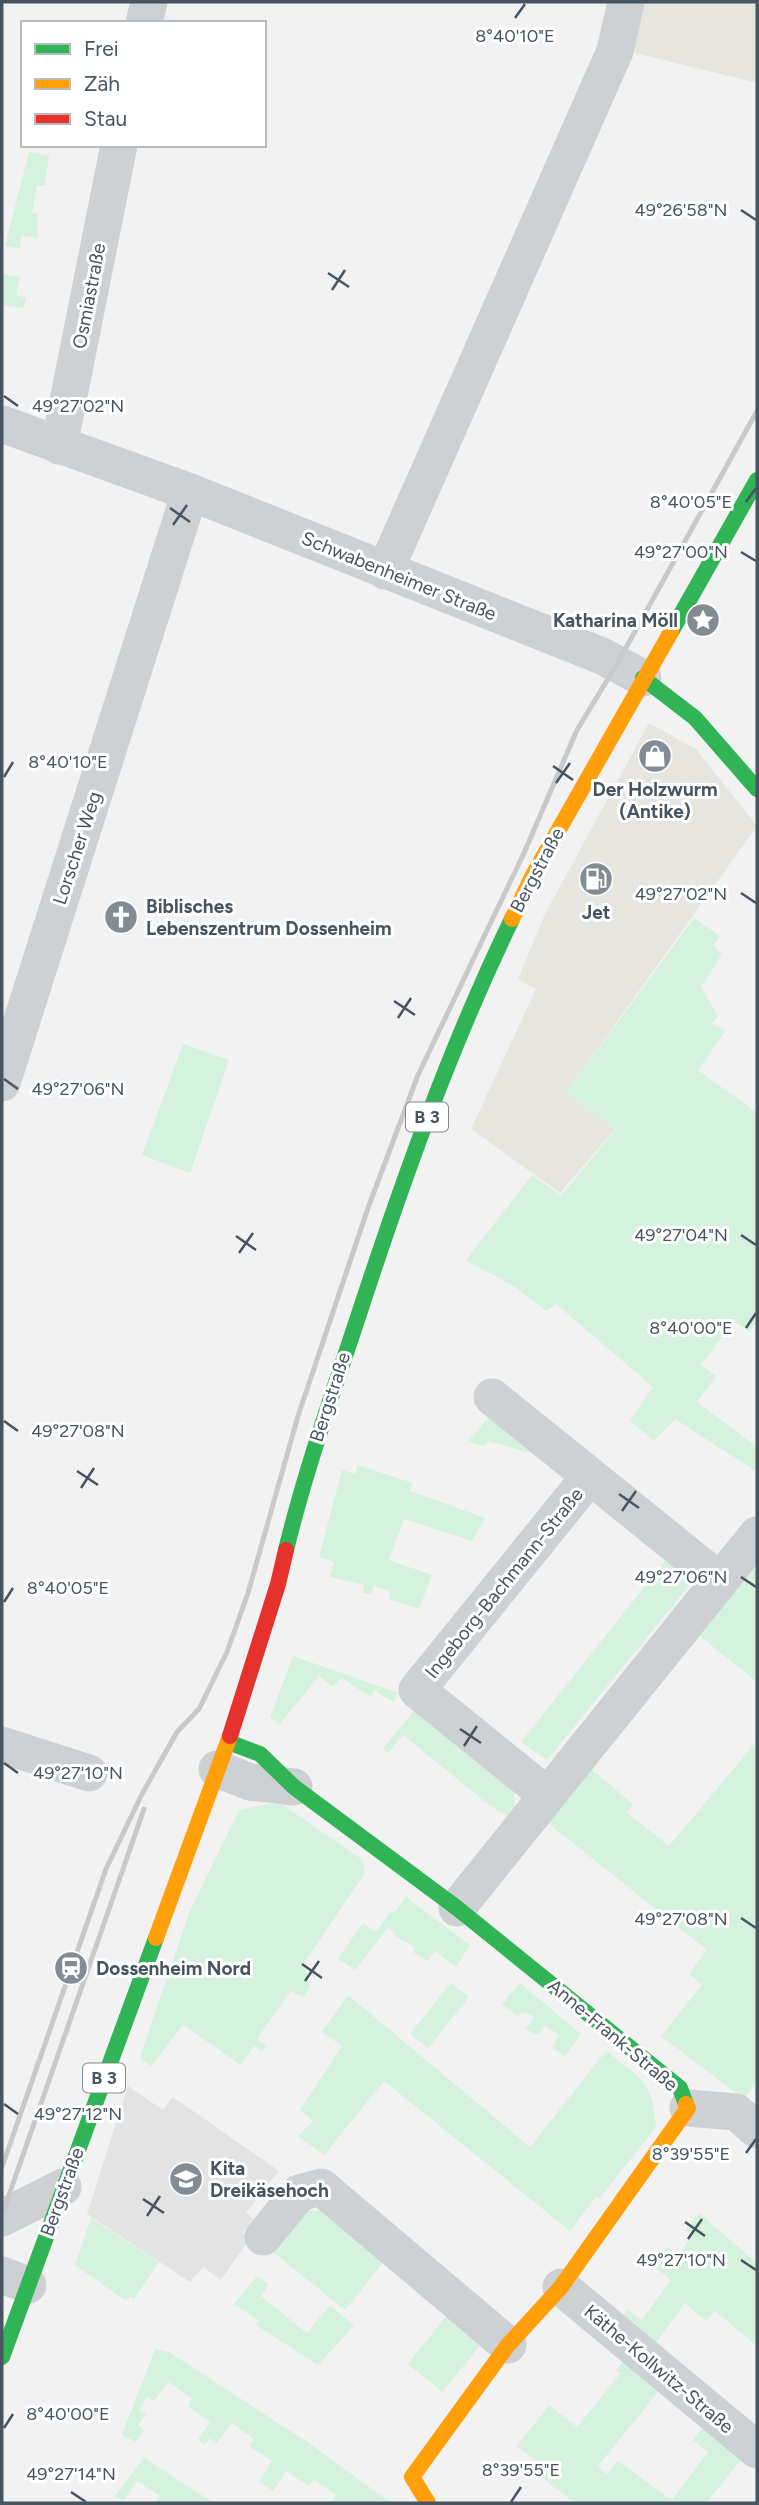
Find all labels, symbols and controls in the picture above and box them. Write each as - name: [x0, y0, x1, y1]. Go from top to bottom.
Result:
- legend: [21, 21, 266, 147]
- text: 8°40'10"E: [475, 25, 555, 47]
- text: Frei: [84, 36, 119, 61]
- text: Zäh: [84, 71, 120, 96]
- text: Stau: [84, 106, 127, 131]
- text: 49°26'58"N: [635, 199, 727, 221]
- street label: Osmiastraße: [67, 241, 111, 351]
- text: 49°27'02"N: [32, 395, 124, 417]
- text: 8°40'05"E: [650, 491, 732, 513]
- street label: Schwabenheimer Straße: [298, 526, 500, 626]
- text: 49°27'00"N: [634, 541, 728, 563]
- place icon: Katharina Möll: [684, 601, 722, 639]
- place label: Katharina Möll: [553, 609, 678, 632]
- shop icon: Der Holzwurm (Antike): [636, 737, 674, 775]
- text: 8°40'10"E: [28, 751, 108, 773]
- place label: Der Holzwurm (Antike): [592, 778, 718, 823]
- street label: Lorscher Weg: [48, 789, 106, 907]
- street label: Bergstraße: [505, 824, 569, 916]
- fuel station icon: Jet: [577, 860, 615, 898]
- text: 49°27'02"N: [635, 883, 727, 905]
- place label: Biblisches Lebenszentrum Dossenheim: [146, 895, 392, 940]
- church icon: Biblisches Lebenszentrum Dossenheim: [102, 898, 140, 936]
- place label: Jet: [582, 901, 611, 924]
- text: 49°27'06"N: [32, 1078, 124, 1100]
- road number: B 3: [406, 1102, 448, 1132]
- text: 49°27'04"N: [634, 1224, 728, 1246]
- text: 8°40'00"E: [649, 1317, 733, 1339]
- street label: Bergstraße: [305, 1349, 355, 1445]
- text: 49°27'08"N: [31, 1420, 125, 1442]
- street label: Ingeborg-Bachmann-Straße: [420, 1483, 588, 1683]
- text: 49°27'06"N: [635, 1566, 727, 1588]
- text: 8°40'05"E: [27, 1577, 109, 1599]
- text: 49°27'10"N: [33, 1762, 123, 1784]
- text: 49°27'08"N: [634, 1908, 728, 1930]
- station icon: Dossenheim Nord: [52, 1949, 90, 1987]
- place label: Dossenheim Nord: [96, 1957, 251, 1980]
- street label: Anne-Frank-Straße: [543, 1974, 683, 2096]
- road number: B 3: [83, 2064, 125, 2092]
- text: 49°27'12"N: [34, 2103, 122, 2125]
- text: 8°39'55"E: [652, 2143, 730, 2165]
- street label: Bergstraße: [35, 2144, 89, 2240]
- place label: Kita Dreikäsehoch: [210, 2157, 329, 2202]
- school or university icon: Kita Dreikäsehoch: [167, 2160, 205, 2198]
- text: 49°27'10"N: [636, 2249, 726, 2271]
- street label: Käthe-Kollwitz-Straße: [580, 2300, 738, 2438]
- text: 8°40'00"E: [26, 2403, 110, 2425]
- text: 8°39'55"E: [482, 2459, 560, 2481]
- text: 49°27'14"N: [26, 2463, 116, 2485]

